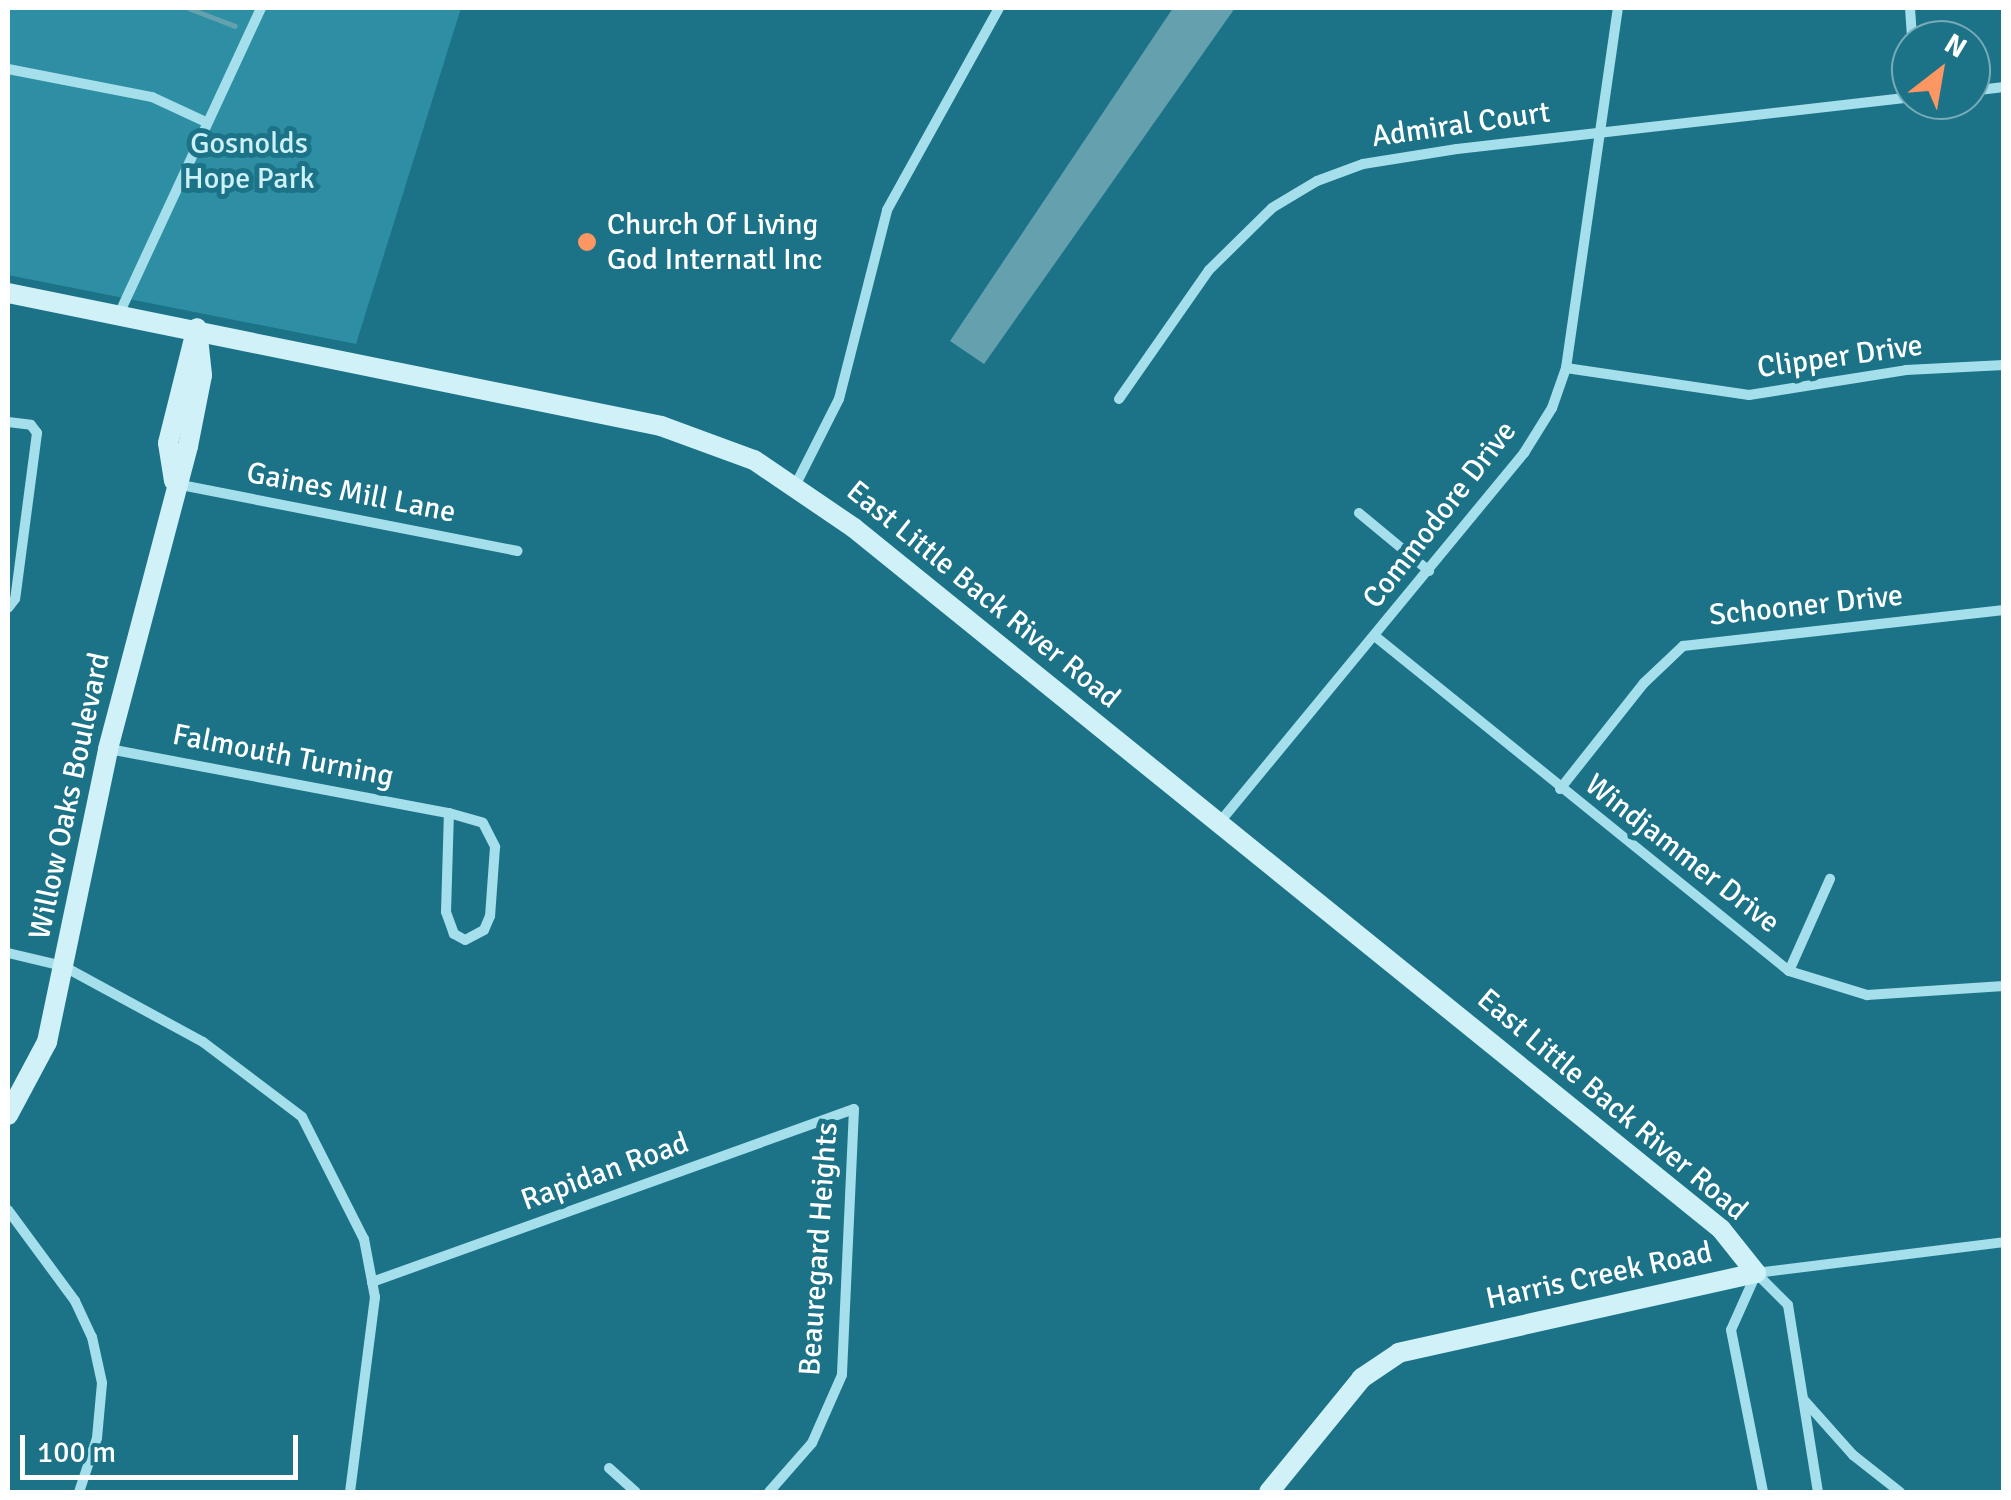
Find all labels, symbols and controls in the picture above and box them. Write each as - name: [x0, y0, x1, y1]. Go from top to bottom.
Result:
- north arrow: [1891, 20, 1991, 120]
- text: N: [1938, 26, 1973, 66]
- street label: Admiral Court: [1370, 95, 1552, 155]
- park label: Gosnolds Hope Park: [183, 126, 315, 196]
- place label: Church Of Living God Internatl Inc: [607, 207, 822, 278]
- marker: Church Of Living God Internatl Inc: [576, 231, 598, 253]
- street label: Clipper Drive: [1755, 328, 1925, 386]
- street label: Commodore Drive: [1356, 414, 1524, 616]
- street label: Gaines Mill Lane: [244, 455, 458, 531]
- street label: East Little Back River Road: [839, 474, 1127, 716]
- street label: Schooner Drive: [1707, 578, 1905, 634]
- street label: Willow Oaks Boulevard: [22, 649, 118, 943]
- street label: Falmouth Turning: [169, 717, 397, 795]
- street label: Windjammer Drive: [1578, 767, 1786, 941]
- street label: East Little Back River Road: [1470, 981, 1754, 1229]
- street label: Beauregard Heights: [792, 1121, 846, 1377]
- street label: Rapidan Road: [516, 1125, 694, 1219]
- street label: Harris Creek Road: [1483, 1234, 1715, 1318]
- scale bar: [25, 1415, 302, 1477]
- text: 100 m: [37, 1434, 116, 1471]

